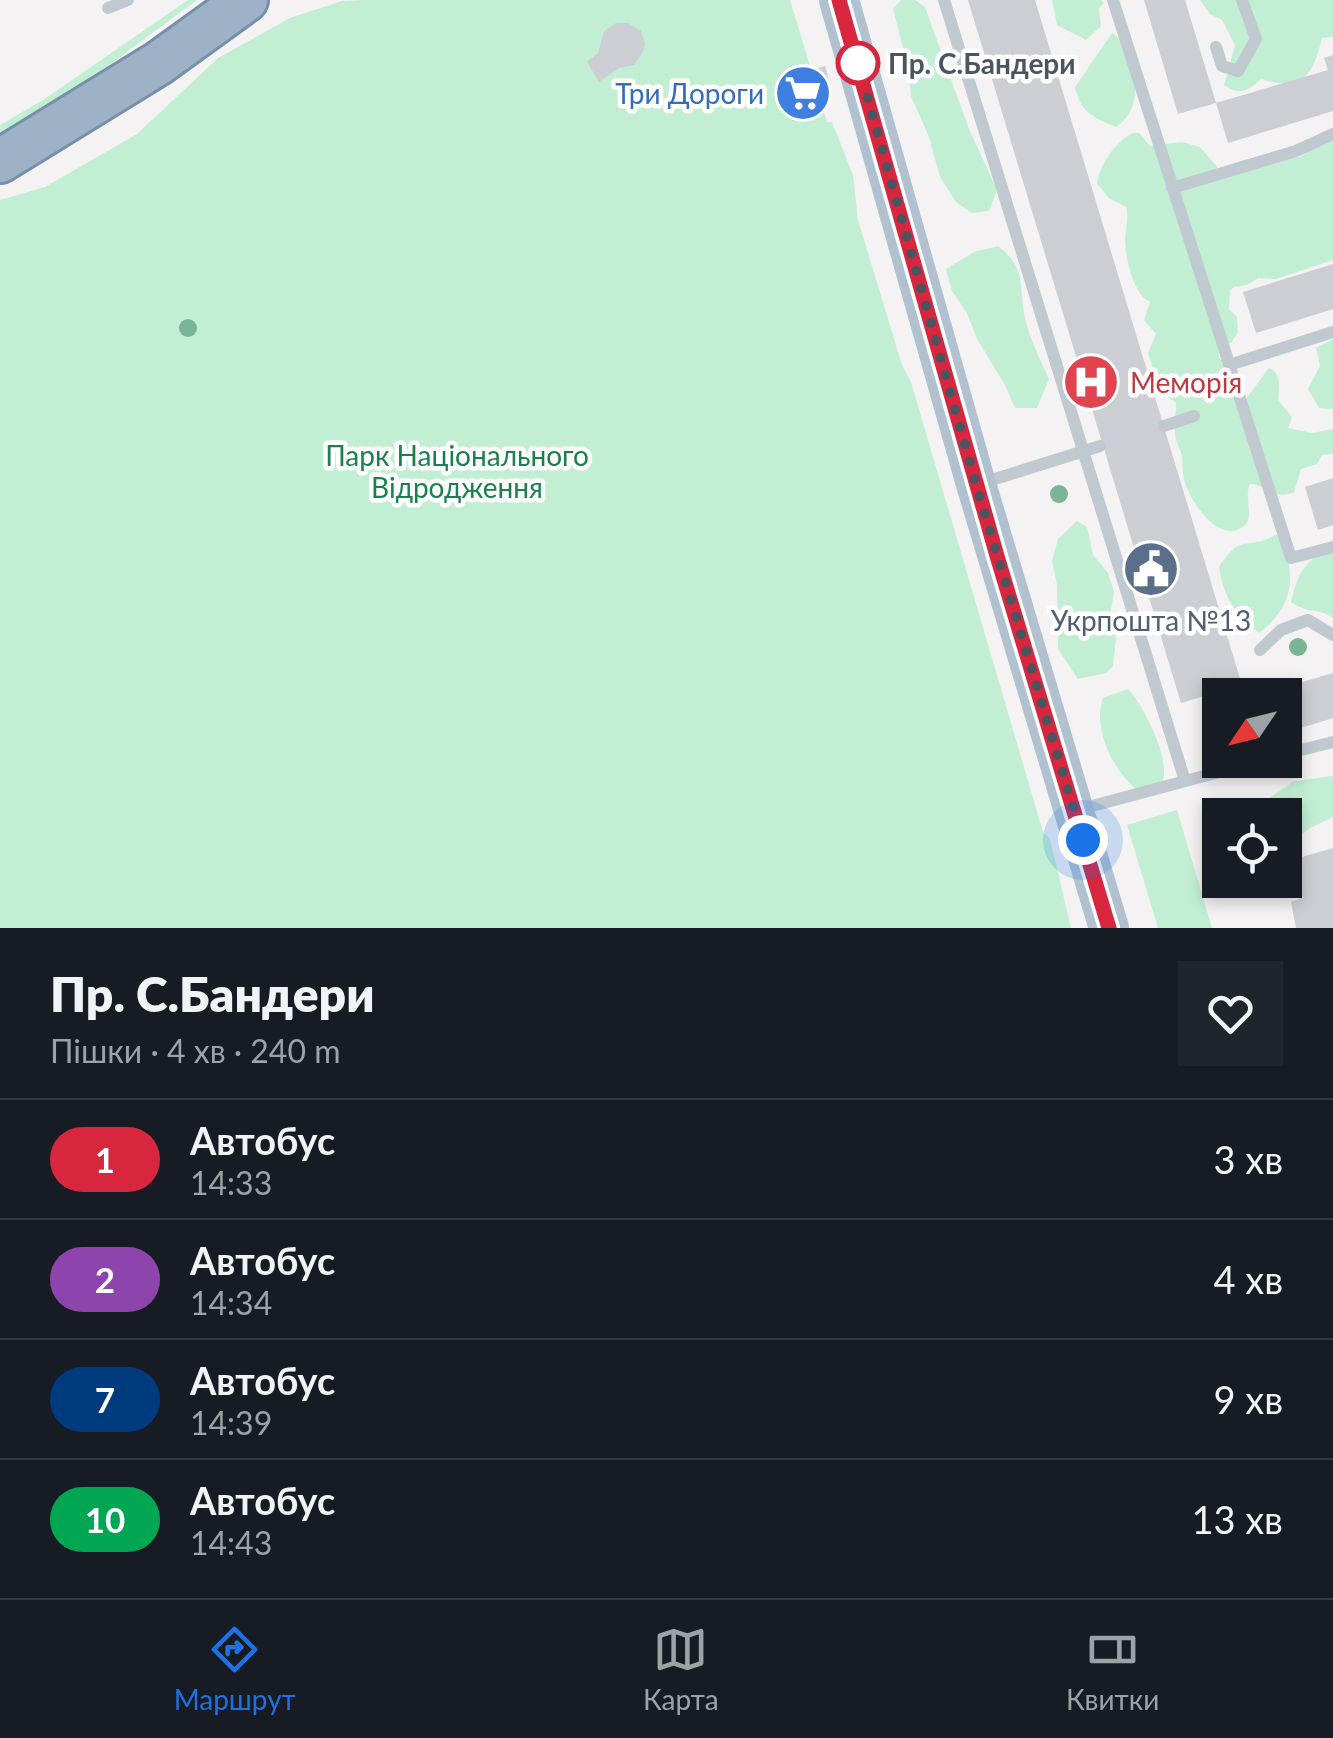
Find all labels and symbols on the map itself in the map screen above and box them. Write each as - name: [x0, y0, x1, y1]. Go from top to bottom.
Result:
- marker: Пр. С.Бандери: [837, 42, 879, 84]
- place label: Пр. С.Бандери: [888, 46, 1076, 80]
- supermarket icon: Три Дороги: [773, 63, 833, 123]
- place label: Три Дороги: [615, 76, 764, 110]
- hospital icon: Меморія: [1061, 352, 1121, 412]
- place label: Меморія: [1130, 365, 1242, 399]
- park label: Парк Національного Відродження: [325, 438, 589, 504]
- public building icon: Укрпошта №13: [1121, 539, 1181, 599]
- place label: Укрпошта №13: [1051, 603, 1251, 637]
- north arrow: [1202, 678, 1302, 778]
- your location: [1058, 815, 1108, 865]

